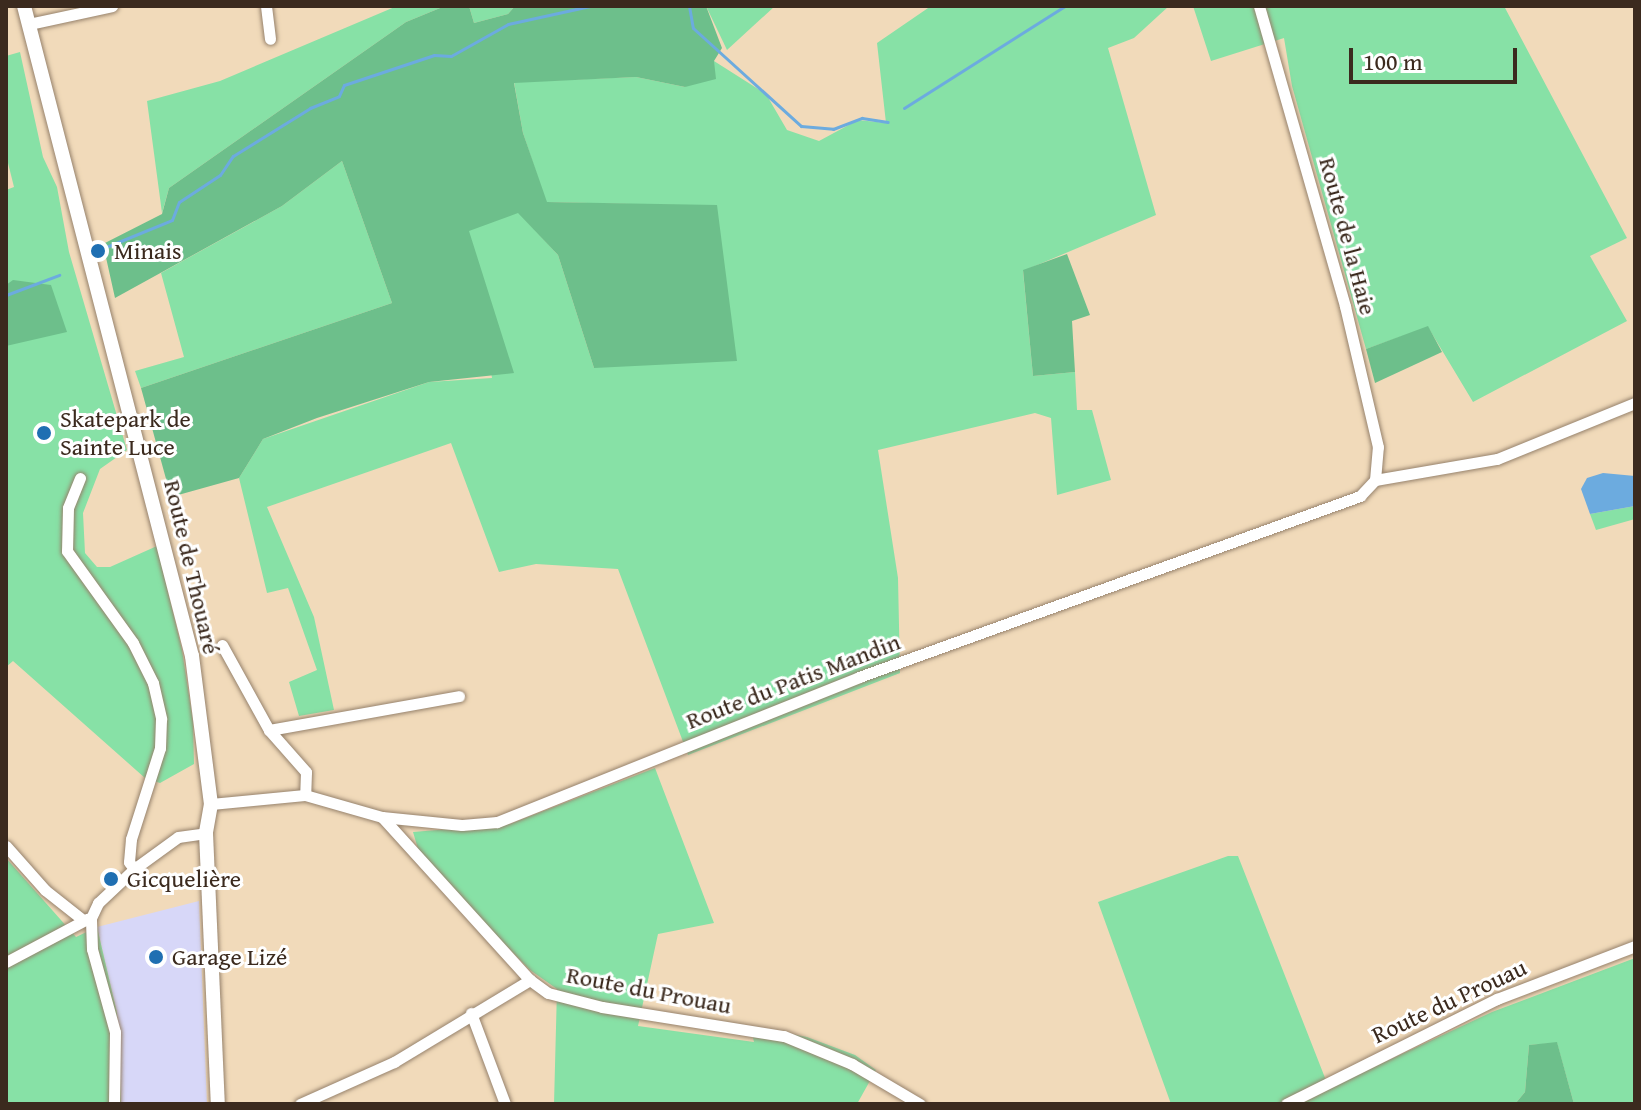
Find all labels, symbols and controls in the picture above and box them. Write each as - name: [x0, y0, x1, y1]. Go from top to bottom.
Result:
- scale bar: [1353, 32, 1521, 82]
- text: 100 m: [1363, 44, 1423, 79]
- street label: Route de la Haie: [1313, 154, 1383, 318]
- place label: Minais: [114, 237, 182, 265]
- marker: Minais: [89, 242, 107, 260]
- place label: Skatepark de Sainte Luce: [60, 405, 191, 461]
- marker: Skatepark de Sainte Luce: [35, 424, 53, 442]
- street label: Route de Thouaré: [158, 477, 226, 657]
- street label: Route du Patis Mandin: [682, 627, 904, 735]
- place label: Gicquelière: [127, 865, 241, 893]
- marker: Gicquelière: [102, 870, 120, 888]
- place label: Garage Lizé: [172, 943, 287, 971]
- marker: Garage Lizé: [147, 948, 165, 966]
- street label: Route du Prouau: [1367, 953, 1531, 1049]
- street label: Route du Prouau: [564, 960, 734, 1020]

